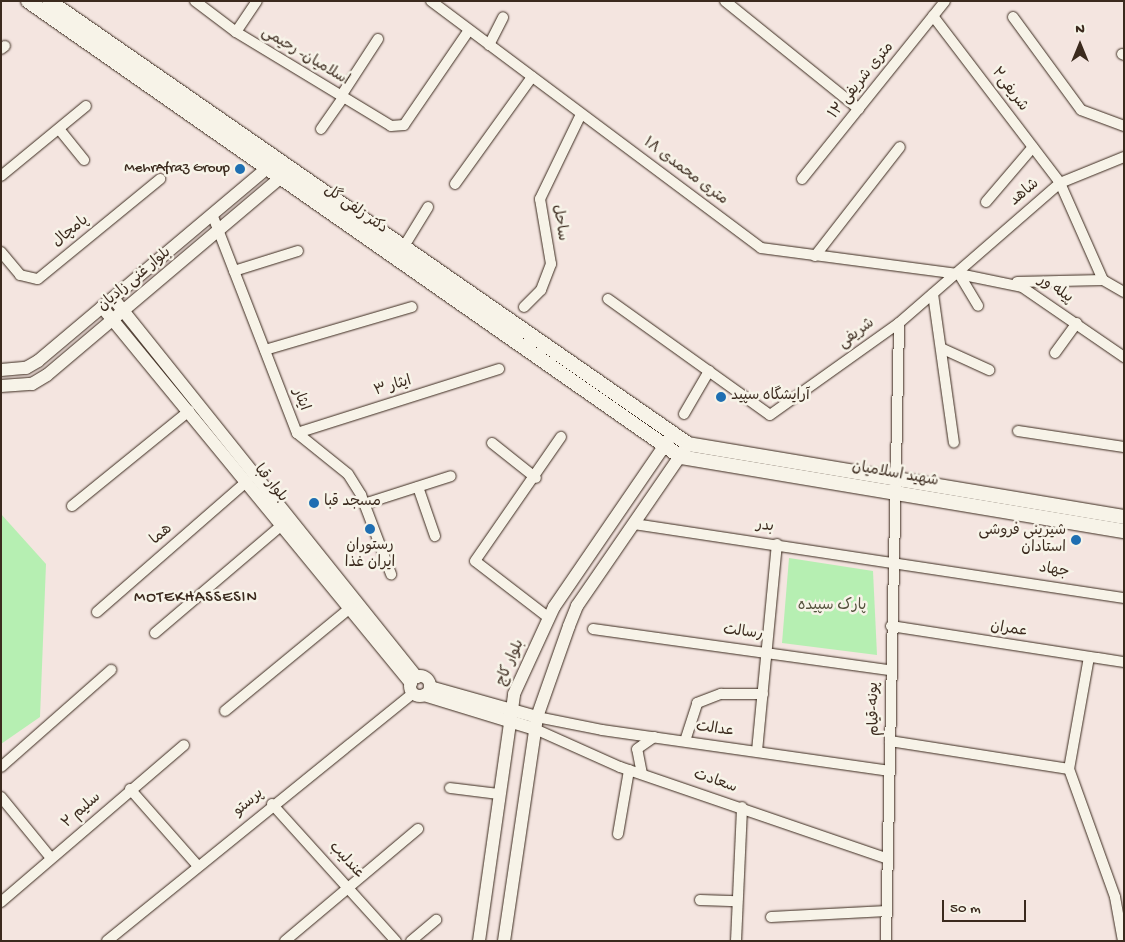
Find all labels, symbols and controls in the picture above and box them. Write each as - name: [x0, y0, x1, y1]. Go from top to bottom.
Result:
- north arrow: [1055, 20, 1105, 70]
- text: N: [1075, 21, 1085, 38]
- street label: اسلامیان- رحیمی: [258, 24, 352, 90]
- street label: ۱۲ متری شریفی: [826, 39, 898, 123]
- street label: شریفی۲: [987, 65, 1031, 115]
- street label: ۱۸ متری محمدی: [639, 134, 731, 210]
- place label: MehrAfraz Group: [124, 160, 230, 178]
- marker: MehrAfraz Group: [234, 163, 246, 175]
- street label: شاهد: [1007, 176, 1043, 210]
- street label: دکتر زلفی گل: [320, 182, 390, 238]
- street label: ساحل: [547, 204, 571, 242]
- street label: پامچال: [49, 212, 93, 252]
- street label: بلوار غنی زادیان: [95, 244, 175, 316]
- street label: پیله ور: [1034, 272, 1076, 308]
- street label: شریفی: [835, 315, 879, 353]
- street label: ایثار ۳: [372, 373, 414, 401]
- street label: ایثار: [288, 386, 312, 414]
- place label: آرایشگاه سپید: [731, 388, 810, 406]
- marker: آرایشگاه سپید: [715, 391, 727, 403]
- street label: شهید اسلامیان: [850, 459, 940, 491]
- street label: بلوار قبا: [249, 461, 291, 507]
- place label: مسجد قبا: [324, 494, 381, 512]
- marker: مسجد قبا: [308, 497, 320, 509]
- street label: بدر: [755, 517, 775, 537]
- street label: هما: [147, 521, 177, 549]
- place label: شیرینی فروشی استادان: [978, 522, 1066, 557]
- marker: رستوران ایران غذا: [364, 523, 376, 535]
- marker: شیرینی فروشی استادان: [1070, 534, 1082, 546]
- place label: رستوران ایران غذا: [345, 537, 395, 572]
- street label: جهاد: [1037, 560, 1071, 582]
- district label: MOTEKHASSESIN: [132, 589, 260, 609]
- park label: پارک سپیده: [798, 598, 866, 616]
- street label: عمران: [989, 618, 1029, 642]
- street label: رسالت: [722, 622, 764, 644]
- street label: بلوار کاج: [493, 637, 529, 689]
- street label: پونه-قیام: [866, 682, 884, 736]
- street label: عدالت: [695, 718, 735, 742]
- street label: سعادت: [691, 766, 739, 798]
- street label: پرستو: [230, 785, 268, 821]
- street label: سلیم ۲: [59, 789, 105, 833]
- street label: عندلیب: [324, 839, 368, 883]
- scale bar: [945, 890, 1029, 922]
- text: 50 m: [950, 900, 981, 918]

